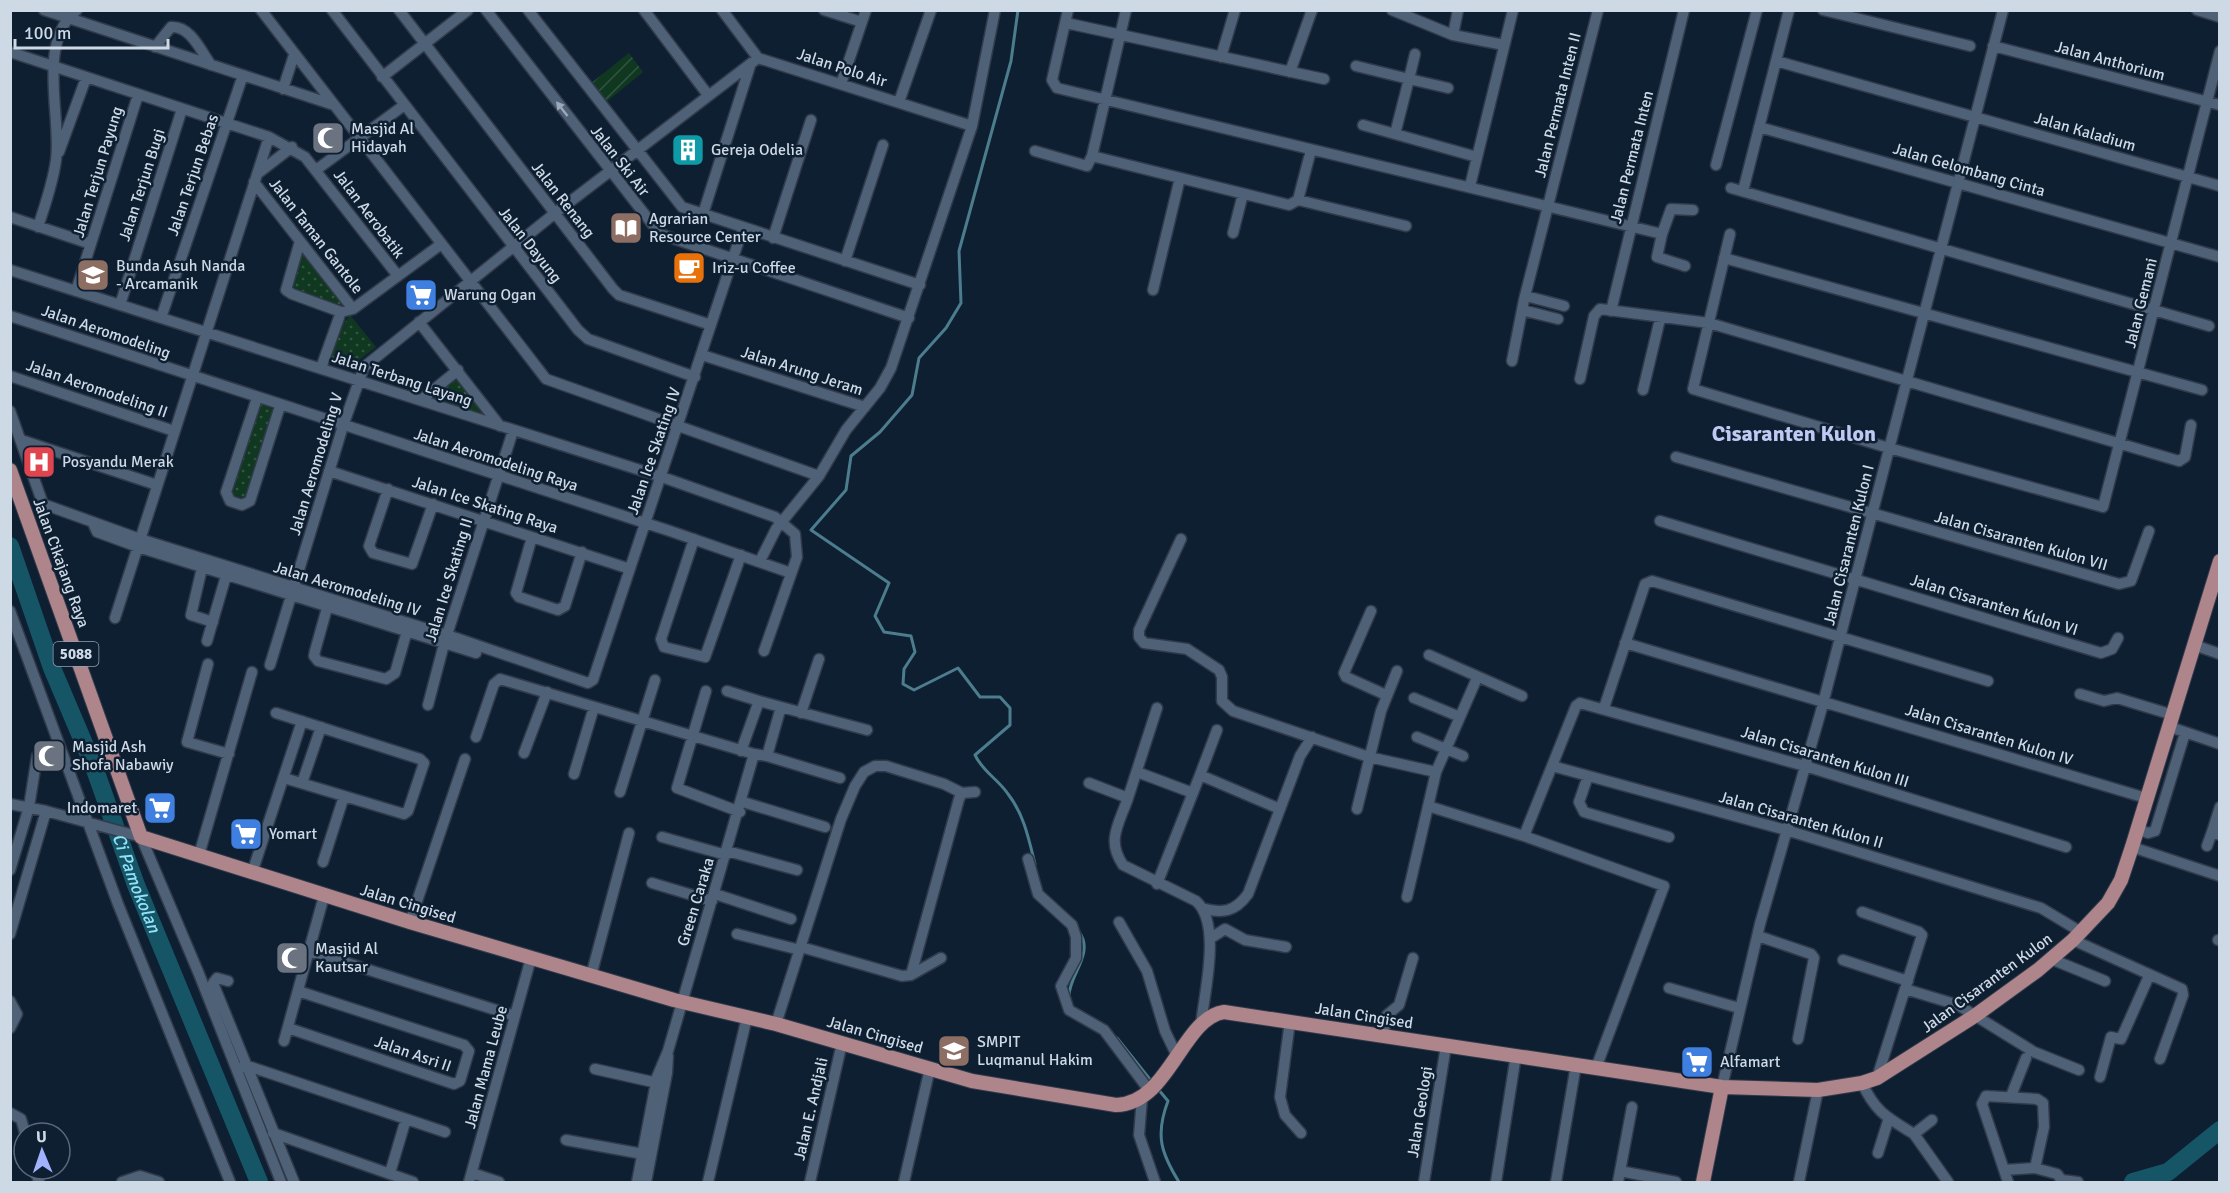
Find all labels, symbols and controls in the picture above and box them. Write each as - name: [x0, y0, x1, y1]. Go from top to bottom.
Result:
- scale bar: [15, 12, 168, 50]
- text: 100 m: [24, 22, 71, 44]
- street label: Jalan Permata Inten II: [1530, 30, 1586, 180]
- street label: Jalan Anthorium: [2053, 37, 2167, 85]
- street label: Jalan Polo Air: [795, 44, 890, 92]
- street label: Jalan Permata Inten: [1606, 89, 1658, 225]
- one-way arrow: [555, 101, 568, 117]
- street label: Jalan Terjun Payung: [69, 104, 127, 240]
- street label: Jalan Kaladium: [2032, 108, 2138, 156]
- street label: Jalan Terjun Bebas: [163, 112, 223, 238]
- place label: Masjid Al Hidayah: [351, 119, 414, 157]
- mosque icon: Masjid Al Hidayah: [310, 120, 346, 156]
- street label: Jalan Ski Air: [586, 122, 654, 201]
- street label: Jalan Terjun Bugi: [114, 126, 170, 244]
- building icon: Gereja Odelia: [670, 132, 706, 168]
- street label: Jalan Gelombang Cinta: [1891, 139, 2047, 201]
- place label: Gereja Odelia: [711, 140, 803, 160]
- street label: Jalan Renang: [527, 158, 599, 242]
- street label: Jalan Aerobatik: [329, 166, 409, 262]
- street label: Jalan Taman Gantole: [265, 174, 367, 298]
- street label: Jalan Dayung: [494, 203, 566, 287]
- place label: Agrarian Resource Center: [649, 209, 761, 247]
- library icon: Agrarian Resource Center: [608, 210, 644, 246]
- cafe icon: Iriz-u Coffee: [671, 250, 707, 286]
- place label: Bunda Asuh Nanda - Arcamanik: [116, 256, 245, 294]
- street label: Jalan Gemani: [2120, 256, 2162, 350]
- school or university icon: Bunda Asuh Nanda - Arcamanik: [75, 257, 111, 293]
- place label: Iriz-u Coffee: [712, 258, 796, 278]
- supermarket icon: Warung Ogan: [403, 277, 439, 313]
- place label: Warung Ogan: [444, 285, 536, 305]
- street label: Jalan Aeromodeling: [39, 301, 173, 363]
- street label: Jalan Arung Jeram: [739, 342, 865, 400]
- street label: Jalan Terbang Layang: [329, 347, 475, 411]
- street label: Jalan Aeromodeling II: [24, 355, 170, 423]
- street label: Jalan Ice Skating IV: [623, 385, 685, 517]
- street label: Jalan Aeromodeling V: [285, 390, 347, 538]
- district label: Cisaranten Kulon: [1712, 420, 1876, 447]
- street label: Jalan Aeromodeling Raya: [411, 424, 581, 496]
- hospital icon: Posyandu Merak: [21, 444, 57, 480]
- place label: Posyandu Merak: [62, 452, 174, 472]
- street label: Jalan Cisaranten Kulon I: [1819, 462, 1879, 628]
- street label: Jalan Ice Skating Raya: [410, 472, 560, 538]
- street label: Jalan Cikajang Raya: [28, 496, 94, 630]
- street label: Jalan Cisaranten Kulon VII: [1932, 507, 2110, 575]
- street label: Jalan Ice Skating II: [421, 516, 477, 644]
- street label: Jalan Aeromodeling IV: [271, 557, 423, 621]
- street label: Jalan Cisaranten Kulon VI: [1908, 570, 2080, 640]
- road number: 5088: [54, 642, 98, 666]
- street label: Jalan Cisaranten Kulon IV: [1903, 700, 2075, 770]
- street label: Jalan Cisaranten Kulon III: [1739, 722, 1911, 792]
- place label: Masjid Ash Shofa Nabawiy: [72, 737, 174, 775]
- mosque icon: Masjid Ash Shofa Nabawiy: [31, 738, 67, 774]
- street label: Jalan Cisaranten Kulon II: [1717, 787, 1885, 853]
- supermarket icon: Indomaret: [142, 790, 178, 826]
- place label: Indomaret: [67, 798, 137, 818]
- supermarket icon: Yomart: [228, 816, 264, 852]
- place label: Yomart: [269, 824, 318, 844]
- water label: Ci Pamokolan: [107, 830, 166, 937]
- street label: Green Caraka: [673, 855, 719, 949]
- street label: Jalan Cingised: [358, 880, 458, 928]
- street label: Jalan Cisaranten Kulon: [1918, 929, 2056, 1037]
- place label: Masjid Al Kautsar: [315, 939, 378, 977]
- mosque icon: Masjid Al Kautsar: [274, 940, 310, 976]
- street label: Jalan Cingised: [1314, 998, 1414, 1034]
- street label: Jalan Mama Leube: [460, 1003, 512, 1131]
- street label: Jalan Cingised: [825, 1012, 925, 1058]
- street label: Jalan Asri II: [372, 1031, 454, 1077]
- place label: SMPIT Luqmanul Hakim: [977, 1032, 1093, 1070]
- school or university icon: SMPIT Luqmanul Hakim: [936, 1033, 972, 1069]
- supermarket icon: Alfamart: [1679, 1044, 1715, 1080]
- place label: Alfamart: [1720, 1052, 1781, 1072]
- street label: Jalan E. Andjali: [789, 1056, 833, 1162]
- street label: Jalan Geologi: [1403, 1065, 1437, 1159]
- north arrow: [12, 1121, 72, 1181]
- text: U: [36, 1127, 47, 1147]

